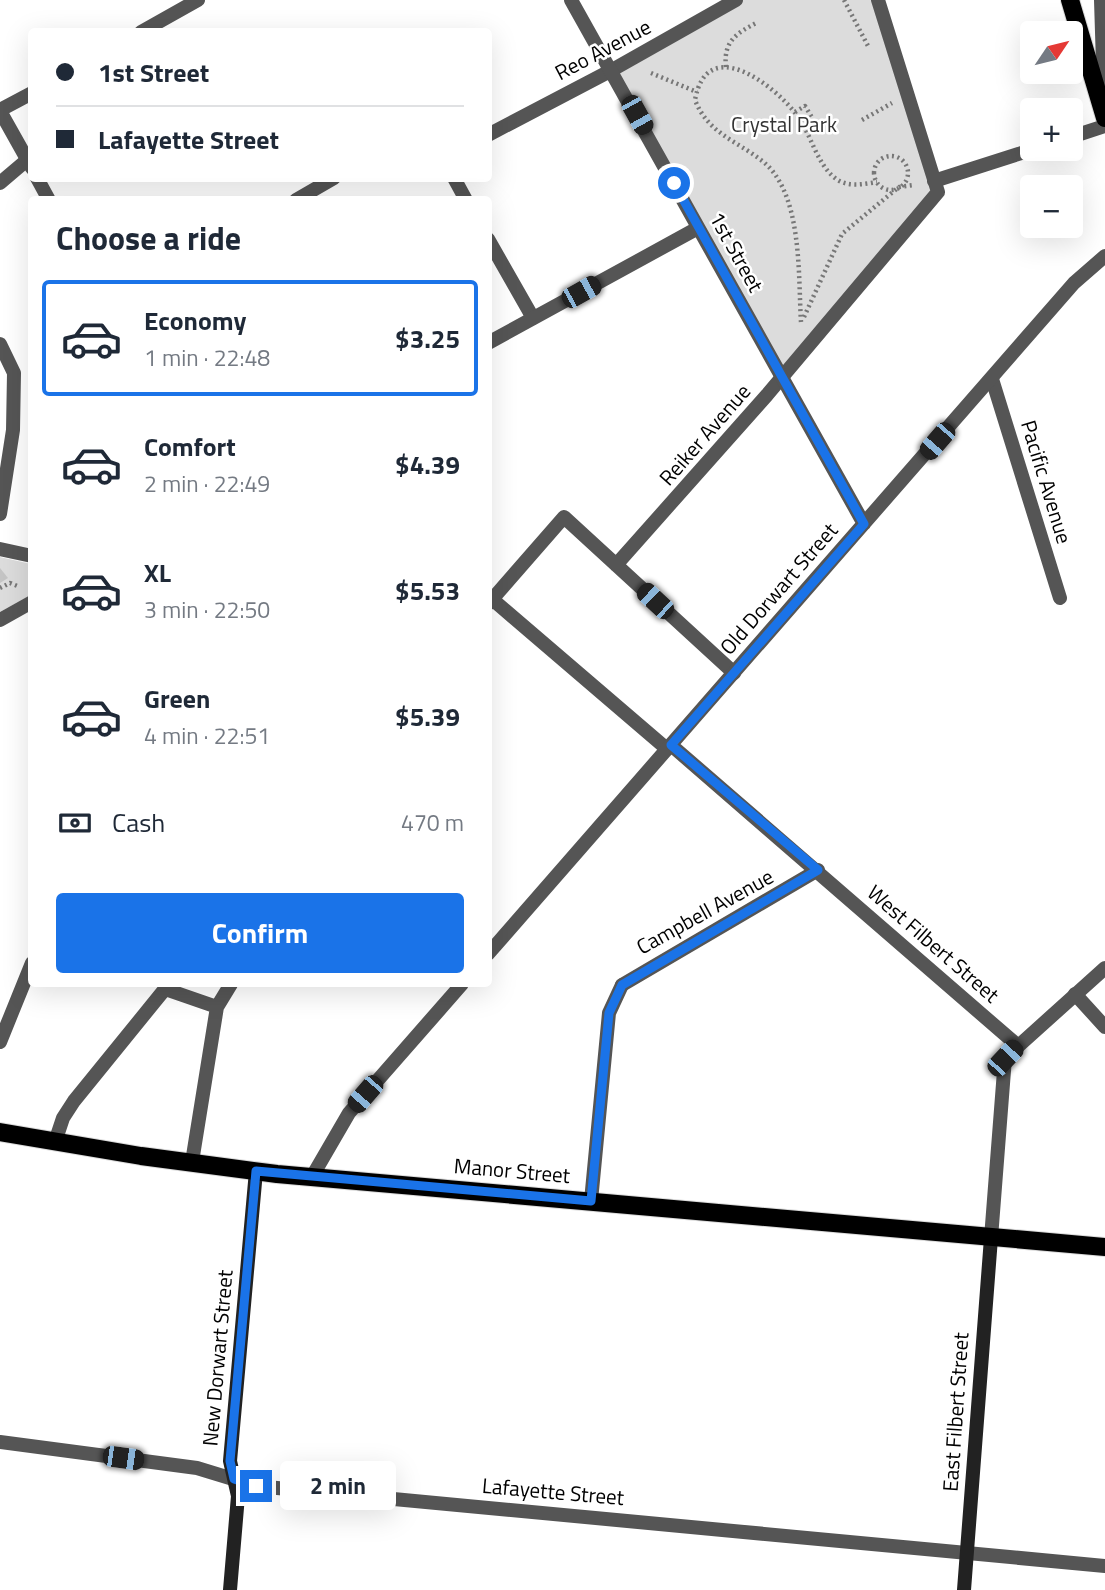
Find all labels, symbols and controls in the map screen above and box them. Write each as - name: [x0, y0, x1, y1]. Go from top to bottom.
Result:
- street label: Reo Avenue: [549, 10, 656, 88]
- north arrow: [1020, 21, 1083, 84]
- map controls: [1020, 21, 1083, 238]
- text: 1st Street: [98, 53, 209, 92]
- car: [618, 92, 657, 138]
- button: +: [1020, 98, 1083, 161]
- park label: Crystal Park: [731, 108, 837, 140]
- text: Lafayette Street: [98, 120, 279, 159]
- route start: [658, 167, 690, 199]
- button: −: [1020, 175, 1083, 238]
- street label: 1st Street: [702, 205, 772, 298]
- text: Choose a ride: [56, 214, 241, 262]
- car: [558, 273, 605, 311]
- text: Economy: [144, 301, 246, 340]
- icon: car: [60, 307, 123, 370]
- text: $3.25: [395, 319, 460, 358]
- text: 1 min · 22:48: [144, 340, 270, 375]
- street label: Reiker Avenue: [651, 376, 758, 492]
- street label: Pacific Avenue: [1013, 416, 1081, 547]
- car: [916, 418, 959, 464]
- text: Comfort: [144, 427, 236, 466]
- icon: car: [60, 433, 123, 496]
- text: $4.39: [395, 445, 460, 484]
- text: 2 min · 22:49: [144, 466, 270, 501]
- street label: Old Dorwart Street: [712, 515, 845, 662]
- text: XL: [144, 553, 171, 592]
- icon: car: [60, 559, 123, 622]
- text: $5.53: [395, 571, 460, 610]
- car: [633, 579, 678, 623]
- text: 3 min · 22:50: [144, 592, 270, 627]
- text: Green: [144, 679, 210, 718]
- icon: car: [60, 685, 123, 748]
- text: $5.39: [395, 697, 460, 736]
- text: 4 min · 22:51: [144, 718, 270, 753]
- text: Cash: [112, 803, 165, 842]
- icon: cash: [56, 804, 94, 842]
- text: 470 m: [401, 805, 464, 840]
- street label: Campbell Avenue: [630, 860, 779, 962]
- street label: West Filbert Street: [860, 877, 1007, 1010]
- button: Confirm: [56, 893, 464, 973]
- car: [983, 1035, 1028, 1081]
- car: [344, 1071, 387, 1117]
- street label: Manor Street: [453, 1149, 572, 1191]
- street label: New Dorwart Street: [193, 1268, 241, 1447]
- street label: East Filbert Street: [933, 1331, 977, 1493]
- car: [101, 1445, 146, 1471]
- callout: 2 min: [280, 1462, 396, 1510]
- text: 2 min: [310, 1468, 366, 1503]
- street label: Lafayette Street: [481, 1469, 626, 1513]
- route end: [240, 1470, 272, 1502]

